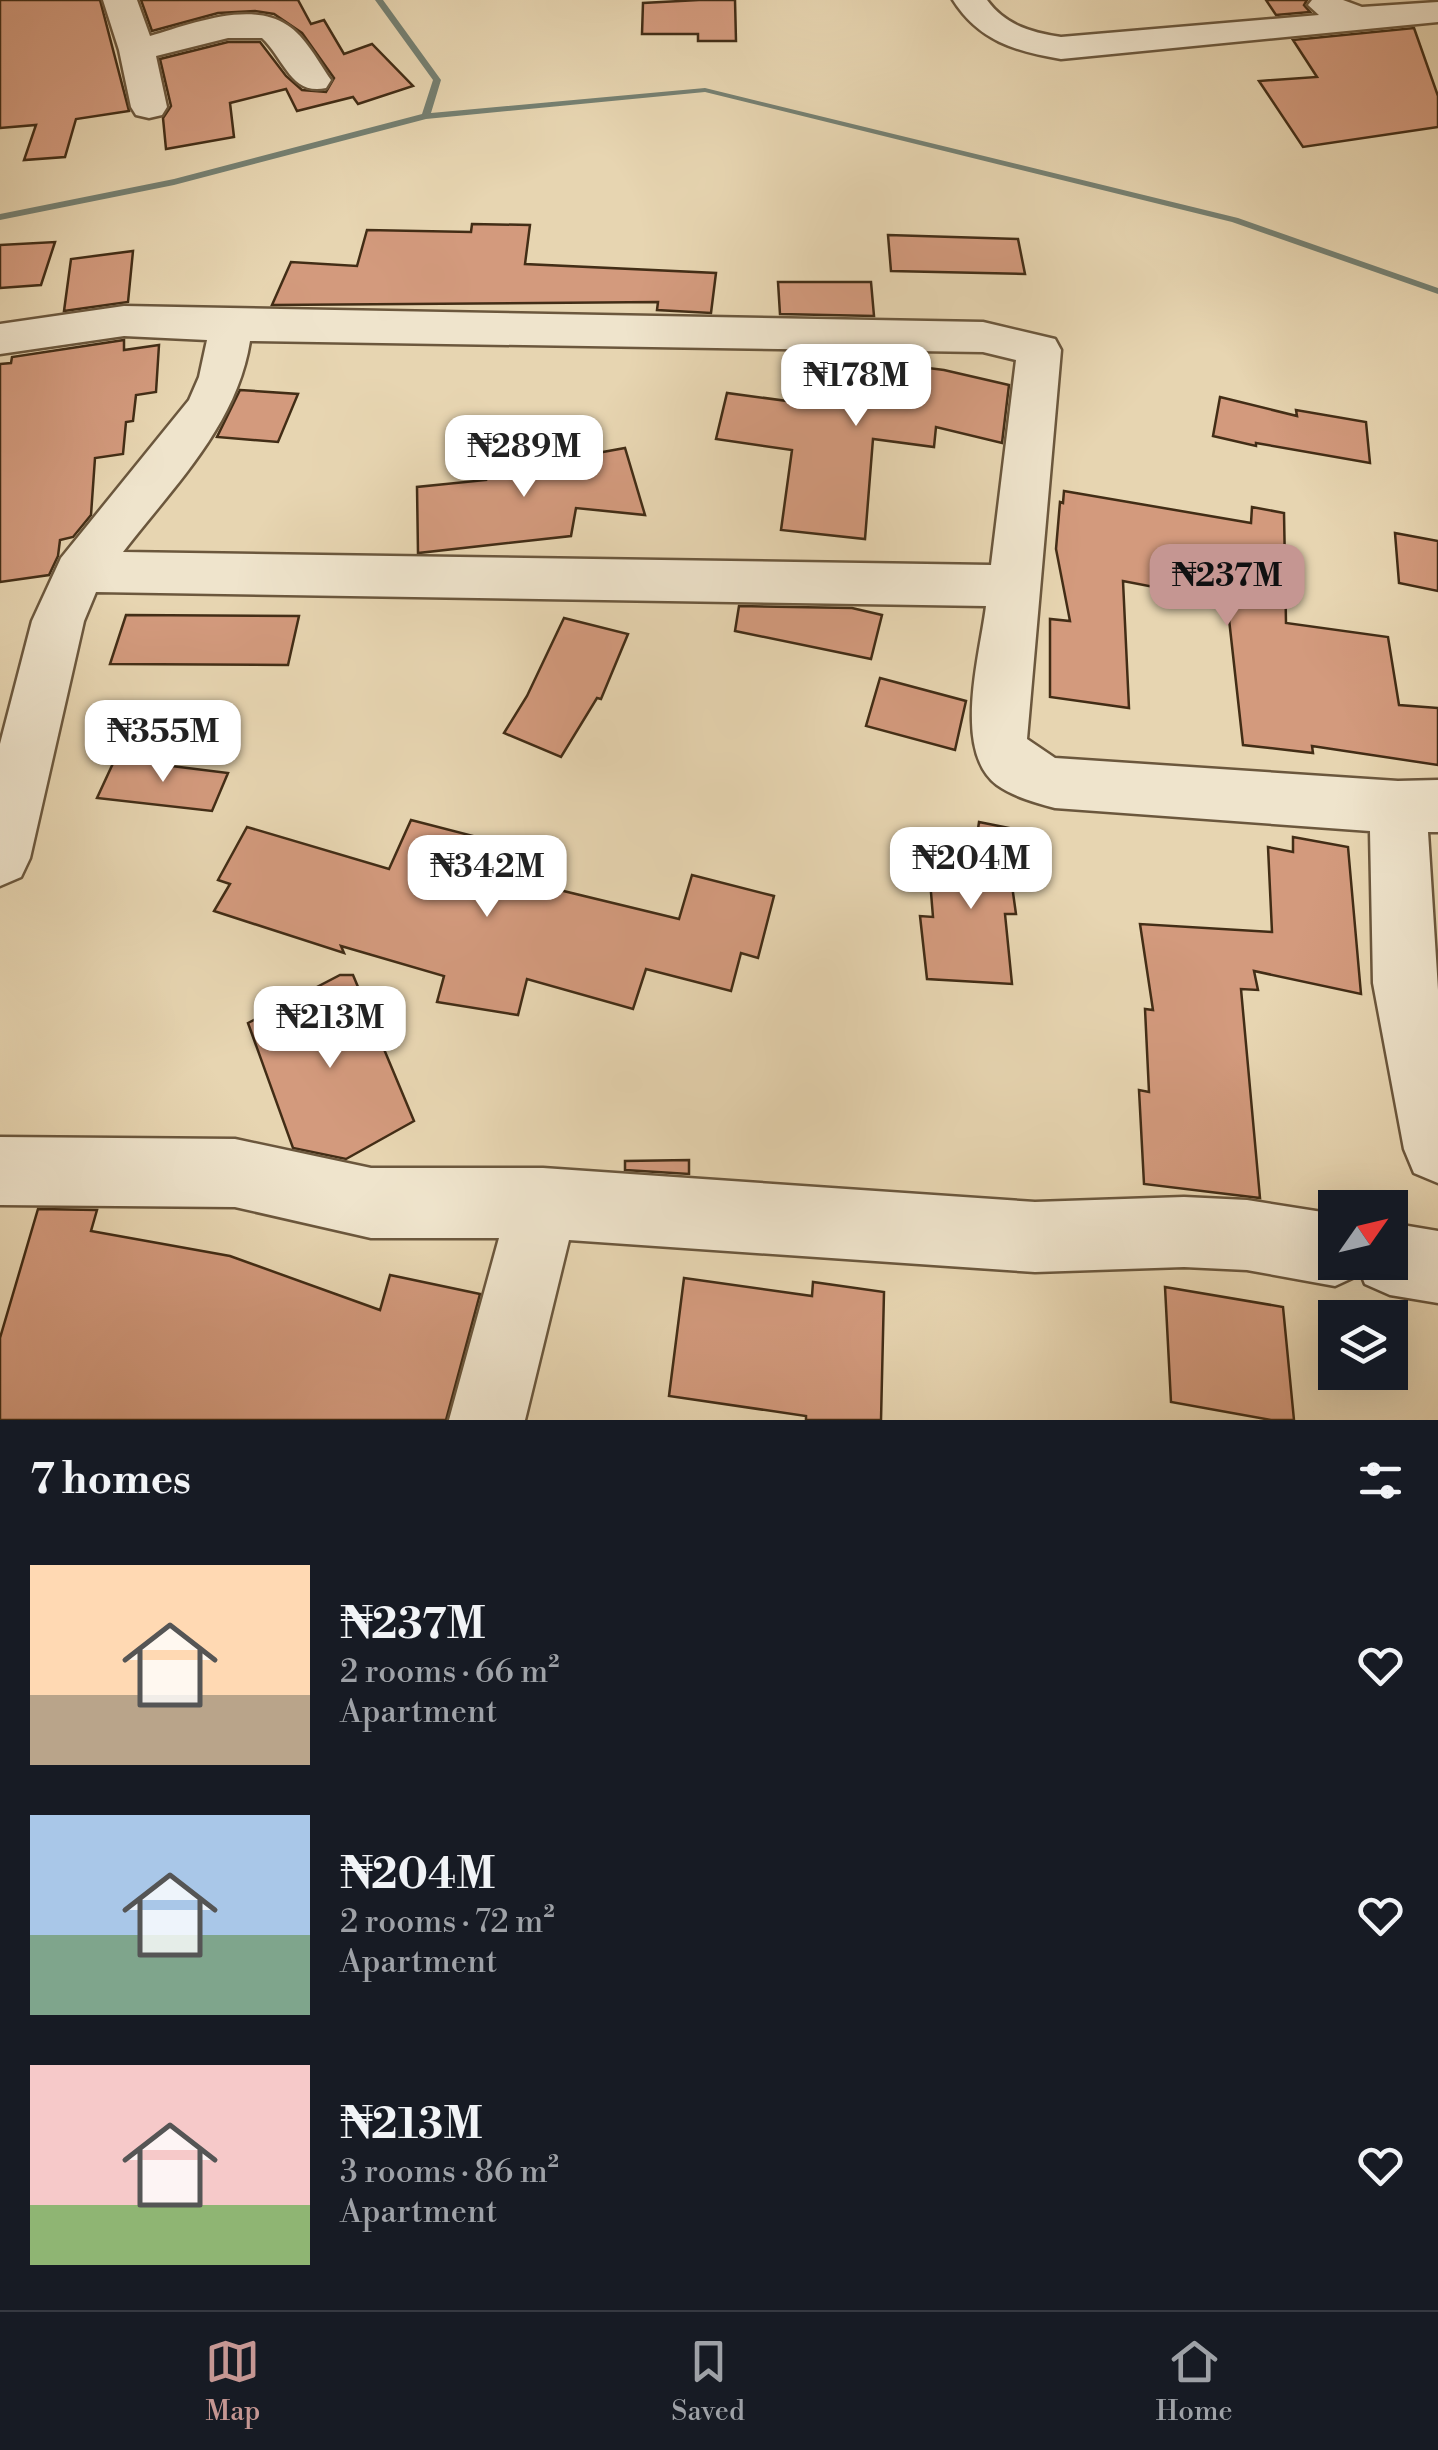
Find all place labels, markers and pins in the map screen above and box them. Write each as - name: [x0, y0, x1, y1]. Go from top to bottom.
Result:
- pin: ₦178M: [786, 344, 926, 429]
- pin: ₦289M: [454, 415, 594, 500]
- pin: ₦237M: [1157, 544, 1297, 629]
- pin: ₦355M: [93, 700, 233, 785]
- pin: ₦204M: [901, 827, 1041, 912]
- pin: ₦342M: [417, 835, 557, 920]
- pin: ₦213M: [260, 986, 400, 1071]

